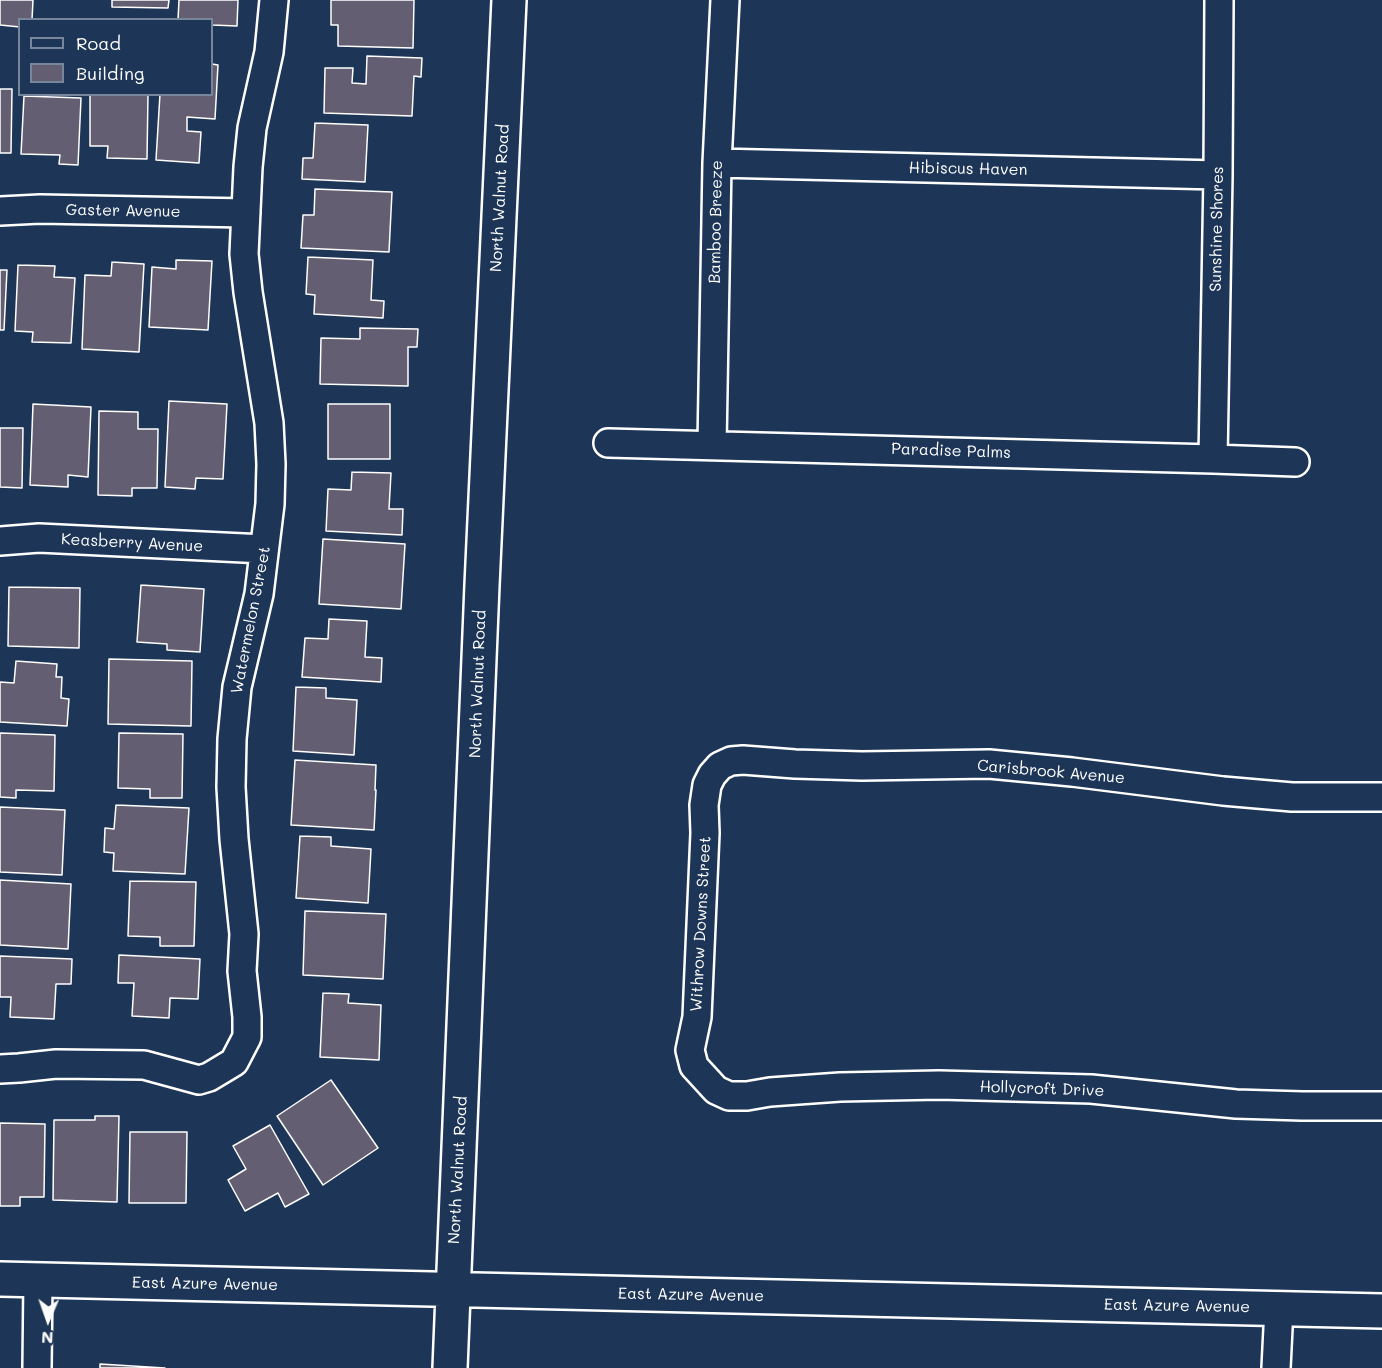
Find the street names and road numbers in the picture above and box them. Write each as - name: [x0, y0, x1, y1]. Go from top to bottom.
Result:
- street label: North Walnut Road: [487, 124, 513, 272]
- street label: Hibiscus Haven: [908, 158, 1028, 180]
- street label: Bamboo Breeze: [705, 160, 727, 284]
- street label: Sunshine Shores: [1206, 166, 1228, 292]
- street label: Gaster Avenue: [65, 200, 181, 222]
- street label: Paradise Palms: [891, 439, 1011, 463]
- street label: Keasberry Avenue: [60, 530, 204, 556]
- street label: Watermelon Street: [227, 545, 275, 695]
- street label: North Walnut Road: [466, 610, 490, 758]
- street label: Carisbrook Avenue: [976, 756, 1126, 788]
- street label: Withrow Downs Street: [687, 836, 715, 1012]
- street label: Hollycroft Drive: [979, 1077, 1105, 1101]
- street label: North Walnut Road: [445, 1096, 471, 1244]
- street label: East Azure Avenue: [132, 1273, 278, 1295]
- street label: East Azure Avenue: [618, 1284, 764, 1306]
- street label: East Azure Avenue: [1104, 1295, 1250, 1317]

